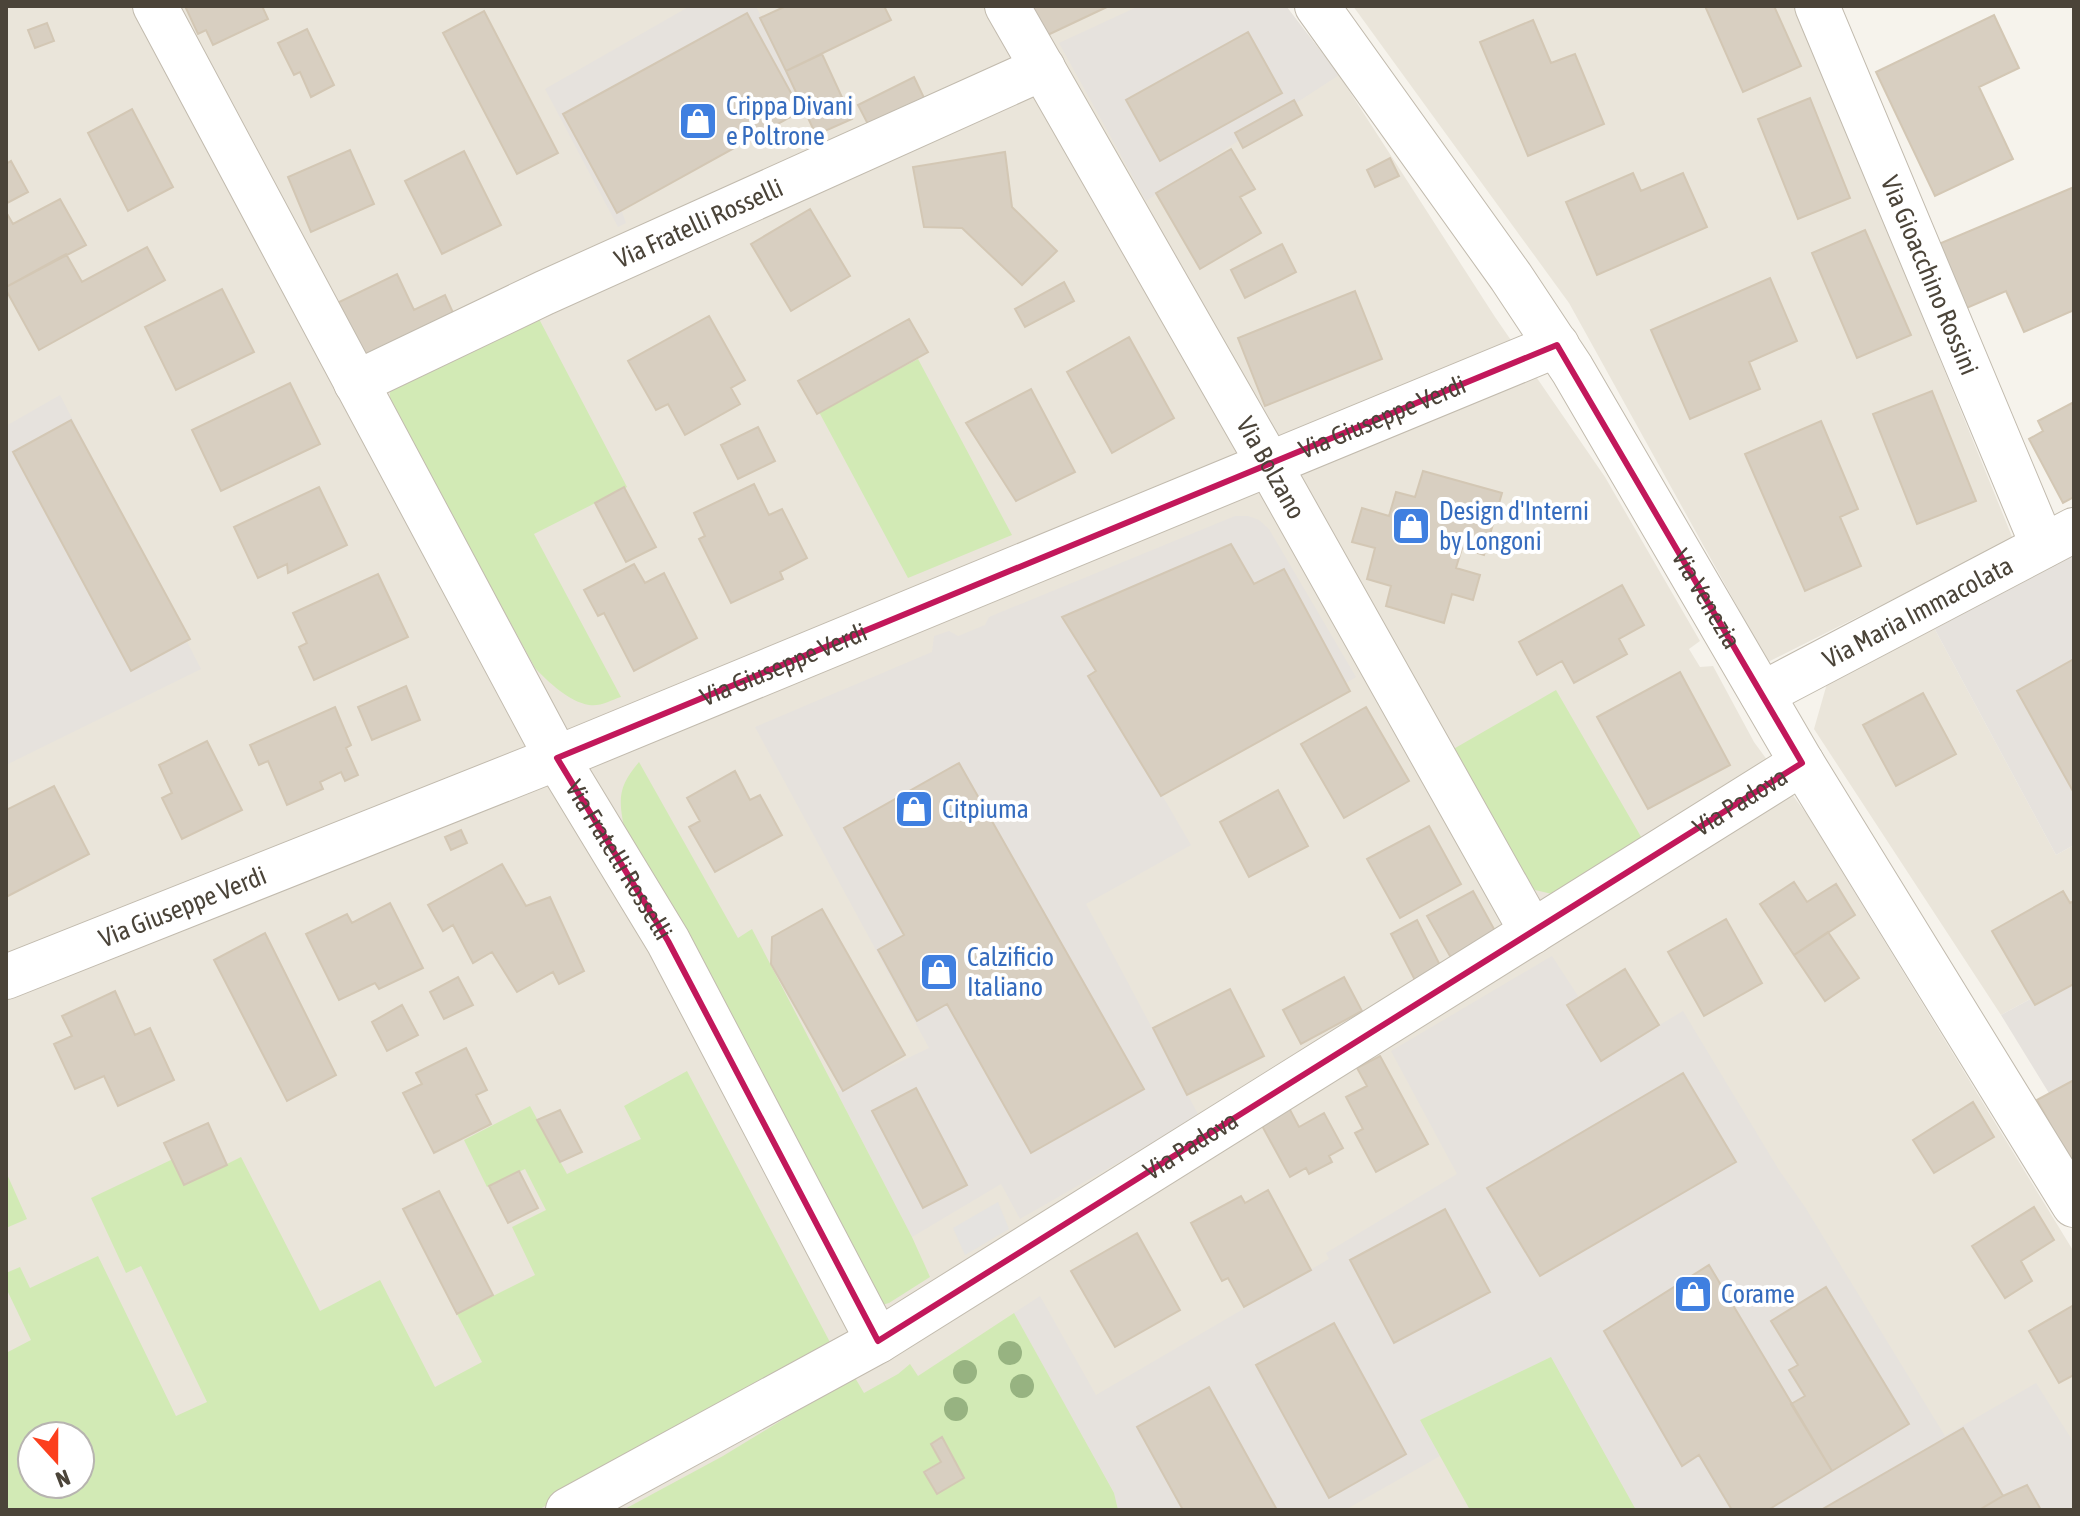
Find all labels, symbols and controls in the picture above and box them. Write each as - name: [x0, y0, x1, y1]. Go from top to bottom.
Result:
- place label: Crippa Divani e Poltrone: [726, 91, 853, 151]
- shop icon: Crippa Divani e Poltrone: [677, 100, 719, 142]
- street label: Via Gioacchino Rossini: [1875, 171, 1985, 379]
- street label: Via Fratelli Rosselli: [610, 172, 787, 274]
- street label: Via Giuseppe Verdi: [1295, 369, 1470, 465]
- street label: Via Bolzano: [1230, 412, 1312, 524]
- place label: Design d'Interni by Longoni: [1439, 496, 1589, 556]
- shop icon: Design d'Interni by Longoni: [1390, 505, 1432, 547]
- street label: Via Venezia: [1666, 544, 1747, 654]
- street label: Via Maria Immacolata: [1818, 550, 2018, 674]
- street label: Via Giuseppe Verdi: [696, 617, 871, 712]
- street label: Via Padova: [1687, 761, 1793, 842]
- street label: Via Fratelli Rosselli: [559, 775, 679, 945]
- shop icon: Citpiuma: [893, 788, 935, 830]
- place label: Citpiuma: [942, 794, 1029, 824]
- street label: Via Giuseppe Verdi: [95, 860, 271, 954]
- place label: Calzificio Italiano: [967, 942, 1054, 1002]
- shop icon: Calzificio Italiano: [918, 951, 960, 993]
- street label: Via Padova: [1138, 1105, 1243, 1186]
- shop icon: Corame: [1672, 1273, 1714, 1315]
- place label: Corame: [1721, 1279, 1795, 1309]
- north arrow: [16, 1420, 96, 1500]
- text: N: [52, 1464, 74, 1493]

